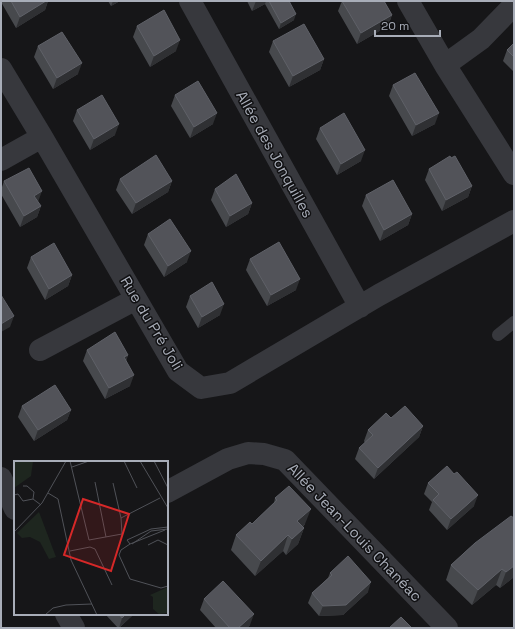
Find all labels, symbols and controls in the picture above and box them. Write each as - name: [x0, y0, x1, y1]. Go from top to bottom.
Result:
- scale bar: [375, 12, 440, 38]
- text: 20 m: [381, 18, 409, 34]
- street label: Allée des Jonquilles: [232, 87, 318, 221]
- street label: Rue du Pré Joli: [116, 273, 188, 373]
- street label: Allée Jean-Louis Chanéac: [284, 459, 426, 605]
- inset map: [14, 461, 168, 615]

